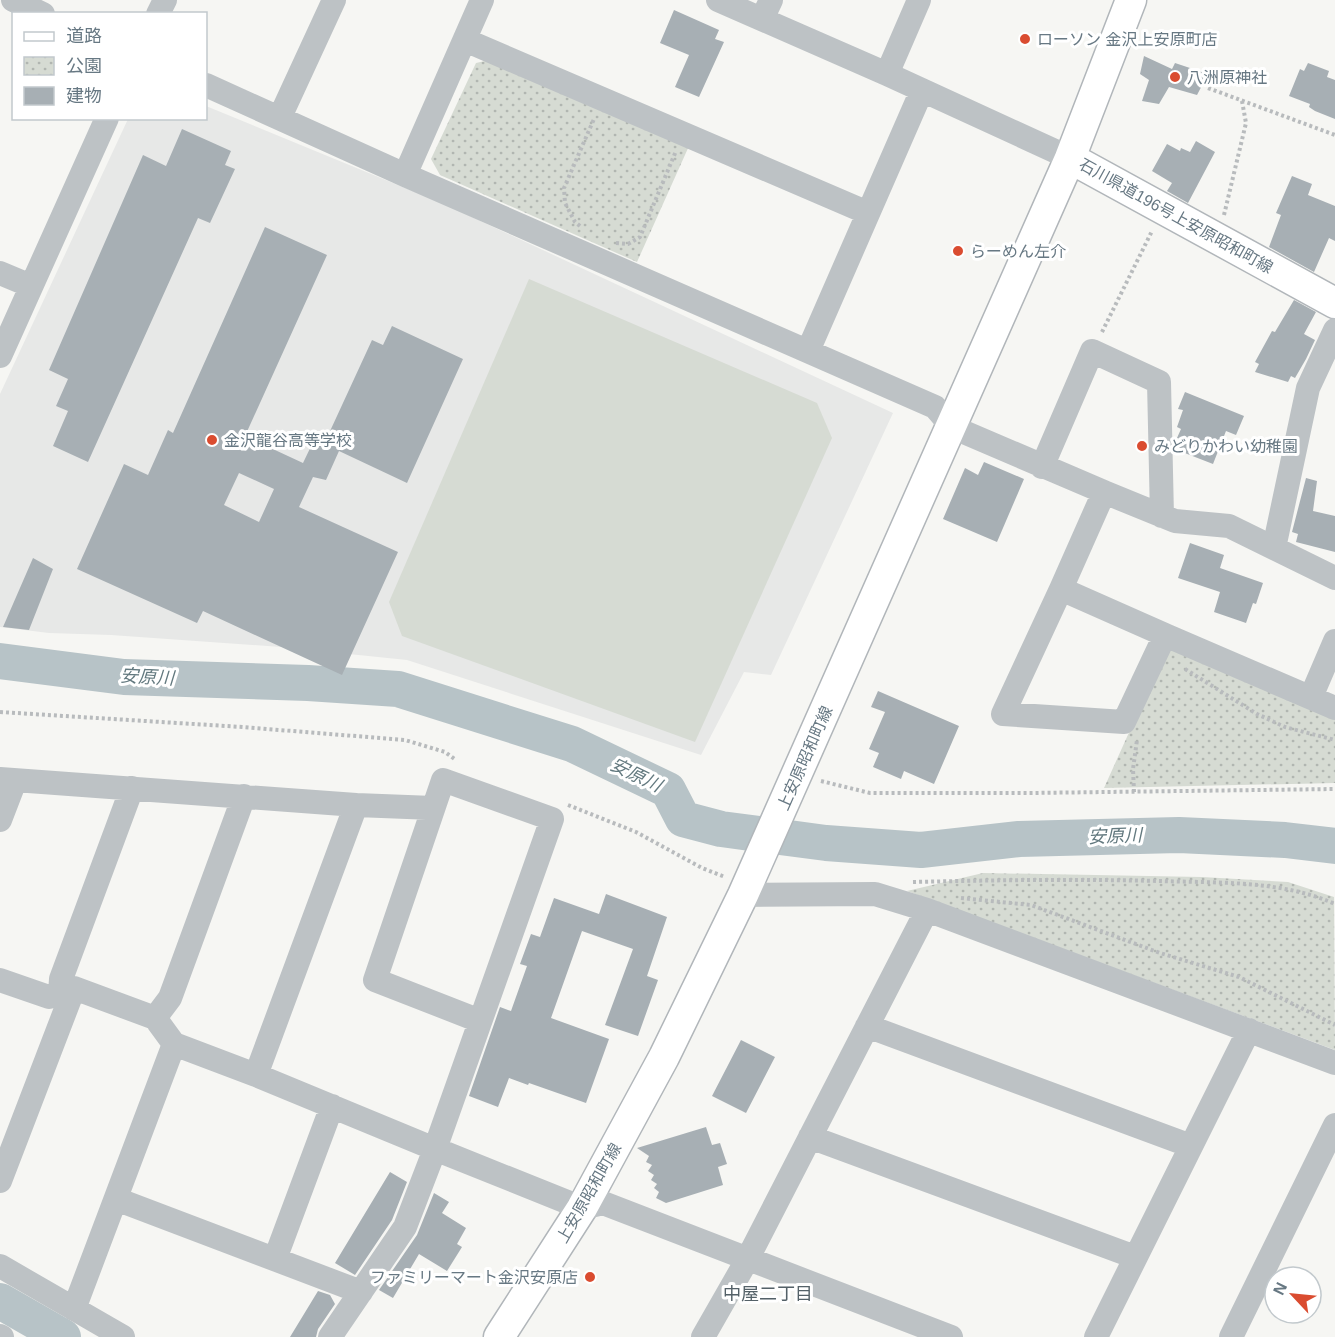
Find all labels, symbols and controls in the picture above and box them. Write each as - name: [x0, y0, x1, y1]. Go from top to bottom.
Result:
- legend: [12, 12, 207, 120]
- text: 道路: [66, 26, 102, 46]
- place label: ローソン 金沢上安原町店: [1037, 31, 1217, 48]
- marker: ローソン 金沢上安原町店: [1018, 32, 1032, 46]
- text: 公園: [66, 56, 102, 76]
- place label: 八洲原神社: [1187, 69, 1267, 86]
- marker: 八洲原神社: [1168, 70, 1182, 84]
- text: 建物: [66, 86, 102, 106]
- street label: 石川県道196号上安原昭和町線: [1076, 156, 1276, 276]
- place label: らーめん左介: [970, 243, 1066, 260]
- marker: らーめん左介: [951, 244, 965, 258]
- place label: 金沢龍谷高等学校: [224, 432, 352, 449]
- marker: 金沢龍谷高等学校: [205, 433, 219, 447]
- place label: みどりかわい幼稚園: [1154, 438, 1298, 455]
- marker: みどりかわい幼稚園: [1135, 439, 1149, 453]
- water label: 安原川: [120, 666, 176, 689]
- street label: 上安原昭和町線: [774, 703, 836, 813]
- water label: 安原川: [607, 754, 666, 797]
- water label: 安原川: [1088, 825, 1144, 847]
- street label: 上安原昭和町線: [554, 1140, 624, 1246]
- north arrow: [1263, 1265, 1323, 1325]
- place label: ファミリーマート金沢安原店: [370, 1269, 578, 1286]
- marker: ファミリーマート金沢安原店: [583, 1270, 597, 1284]
- text: N: [1270, 1280, 1290, 1298]
- district label: 中屋二丁目: [723, 1284, 813, 1304]

